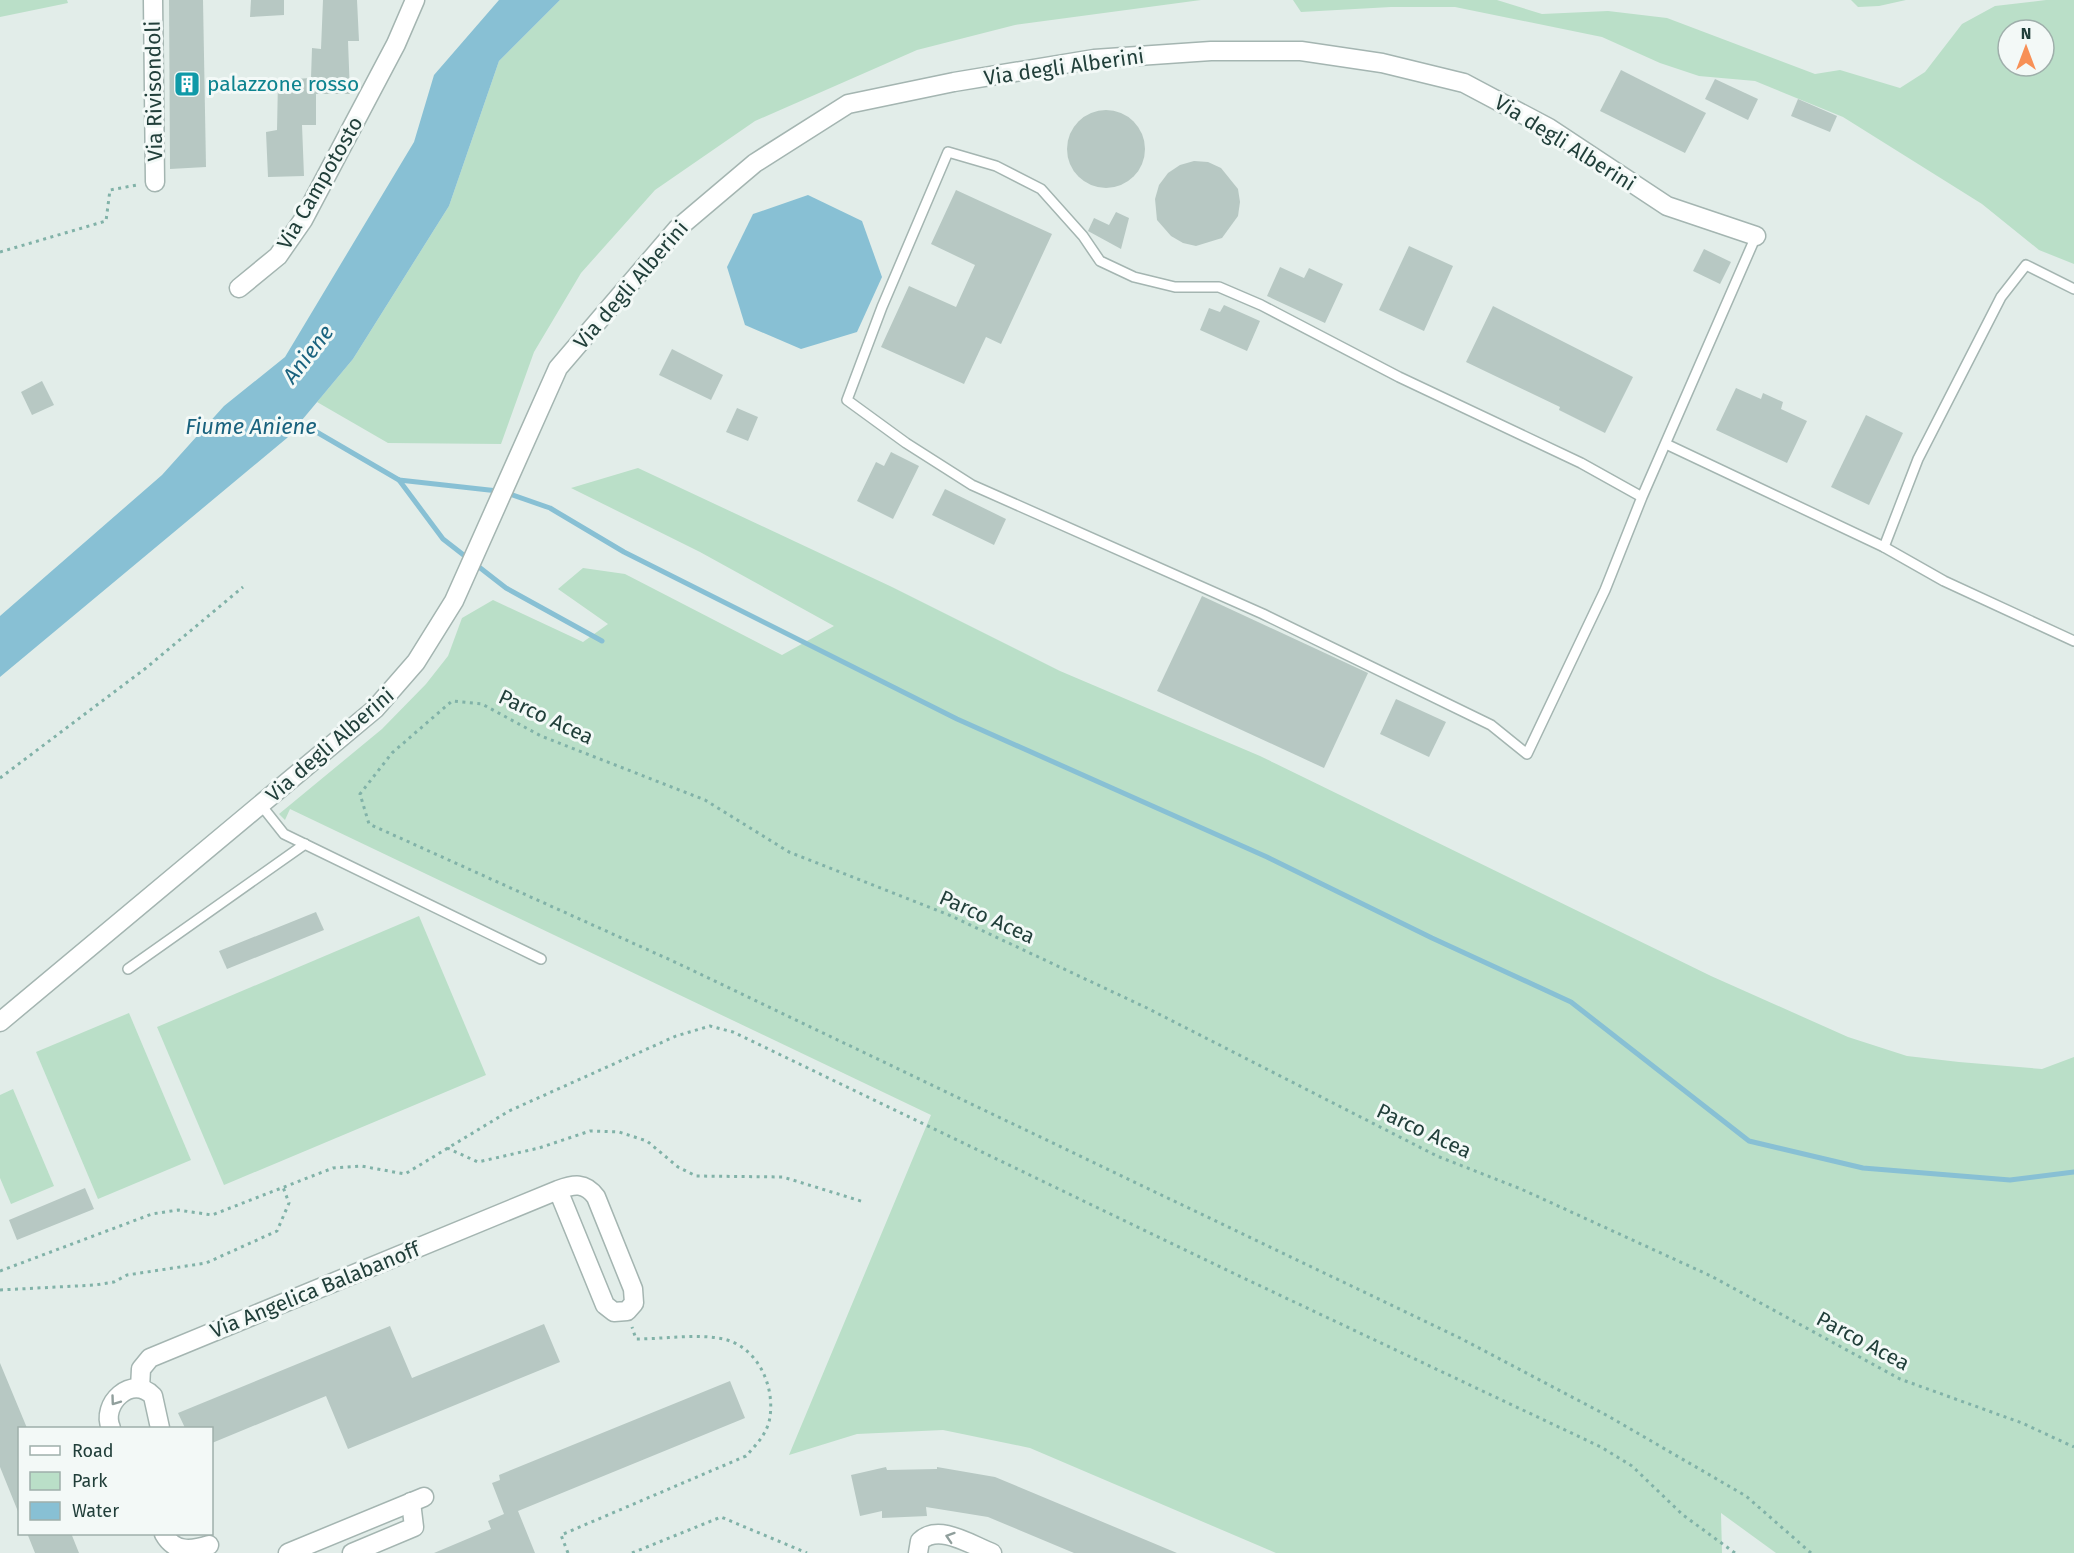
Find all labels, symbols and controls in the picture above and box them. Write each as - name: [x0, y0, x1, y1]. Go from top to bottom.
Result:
- north arrow: [1996, 18, 2056, 78]
- street label: Via Rivisondoli: [140, 20, 168, 162]
- text: N: [2021, 24, 2031, 43]
- street label: Via degli Alberini: [982, 43, 1146, 91]
- building icon: palazzone rosso: [172, 69, 202, 99]
- place label: palazzone rosso: [207, 71, 359, 97]
- street label: Via degli Alberini: [1490, 89, 1640, 197]
- street label: Via Campotosto: [271, 112, 369, 254]
- street label: Via degli Alberini: [568, 216, 694, 354]
- water label: Aniene: [276, 319, 339, 389]
- water label: Fiume Aniene: [185, 413, 317, 440]
- street label: Via degli Alberini: [261, 682, 399, 808]
- street label: Parco Acea: [494, 684, 598, 750]
- street label: Parco Acea: [935, 884, 1039, 950]
- street label: Parco Acea: [1372, 1098, 1476, 1164]
- street label: Via Angelica Balabanoff: [206, 1235, 425, 1344]
- street label: Parco Acea: [1812, 1306, 1914, 1376]
- one-way arrow: [111, 1395, 122, 1406]
- legend: [18, 1427, 213, 1535]
- text: Road: [72, 1440, 114, 1462]
- text: Park: [72, 1470, 108, 1492]
- text: Water: [72, 1500, 119, 1522]
- one-way arrow: [945, 1532, 956, 1544]

